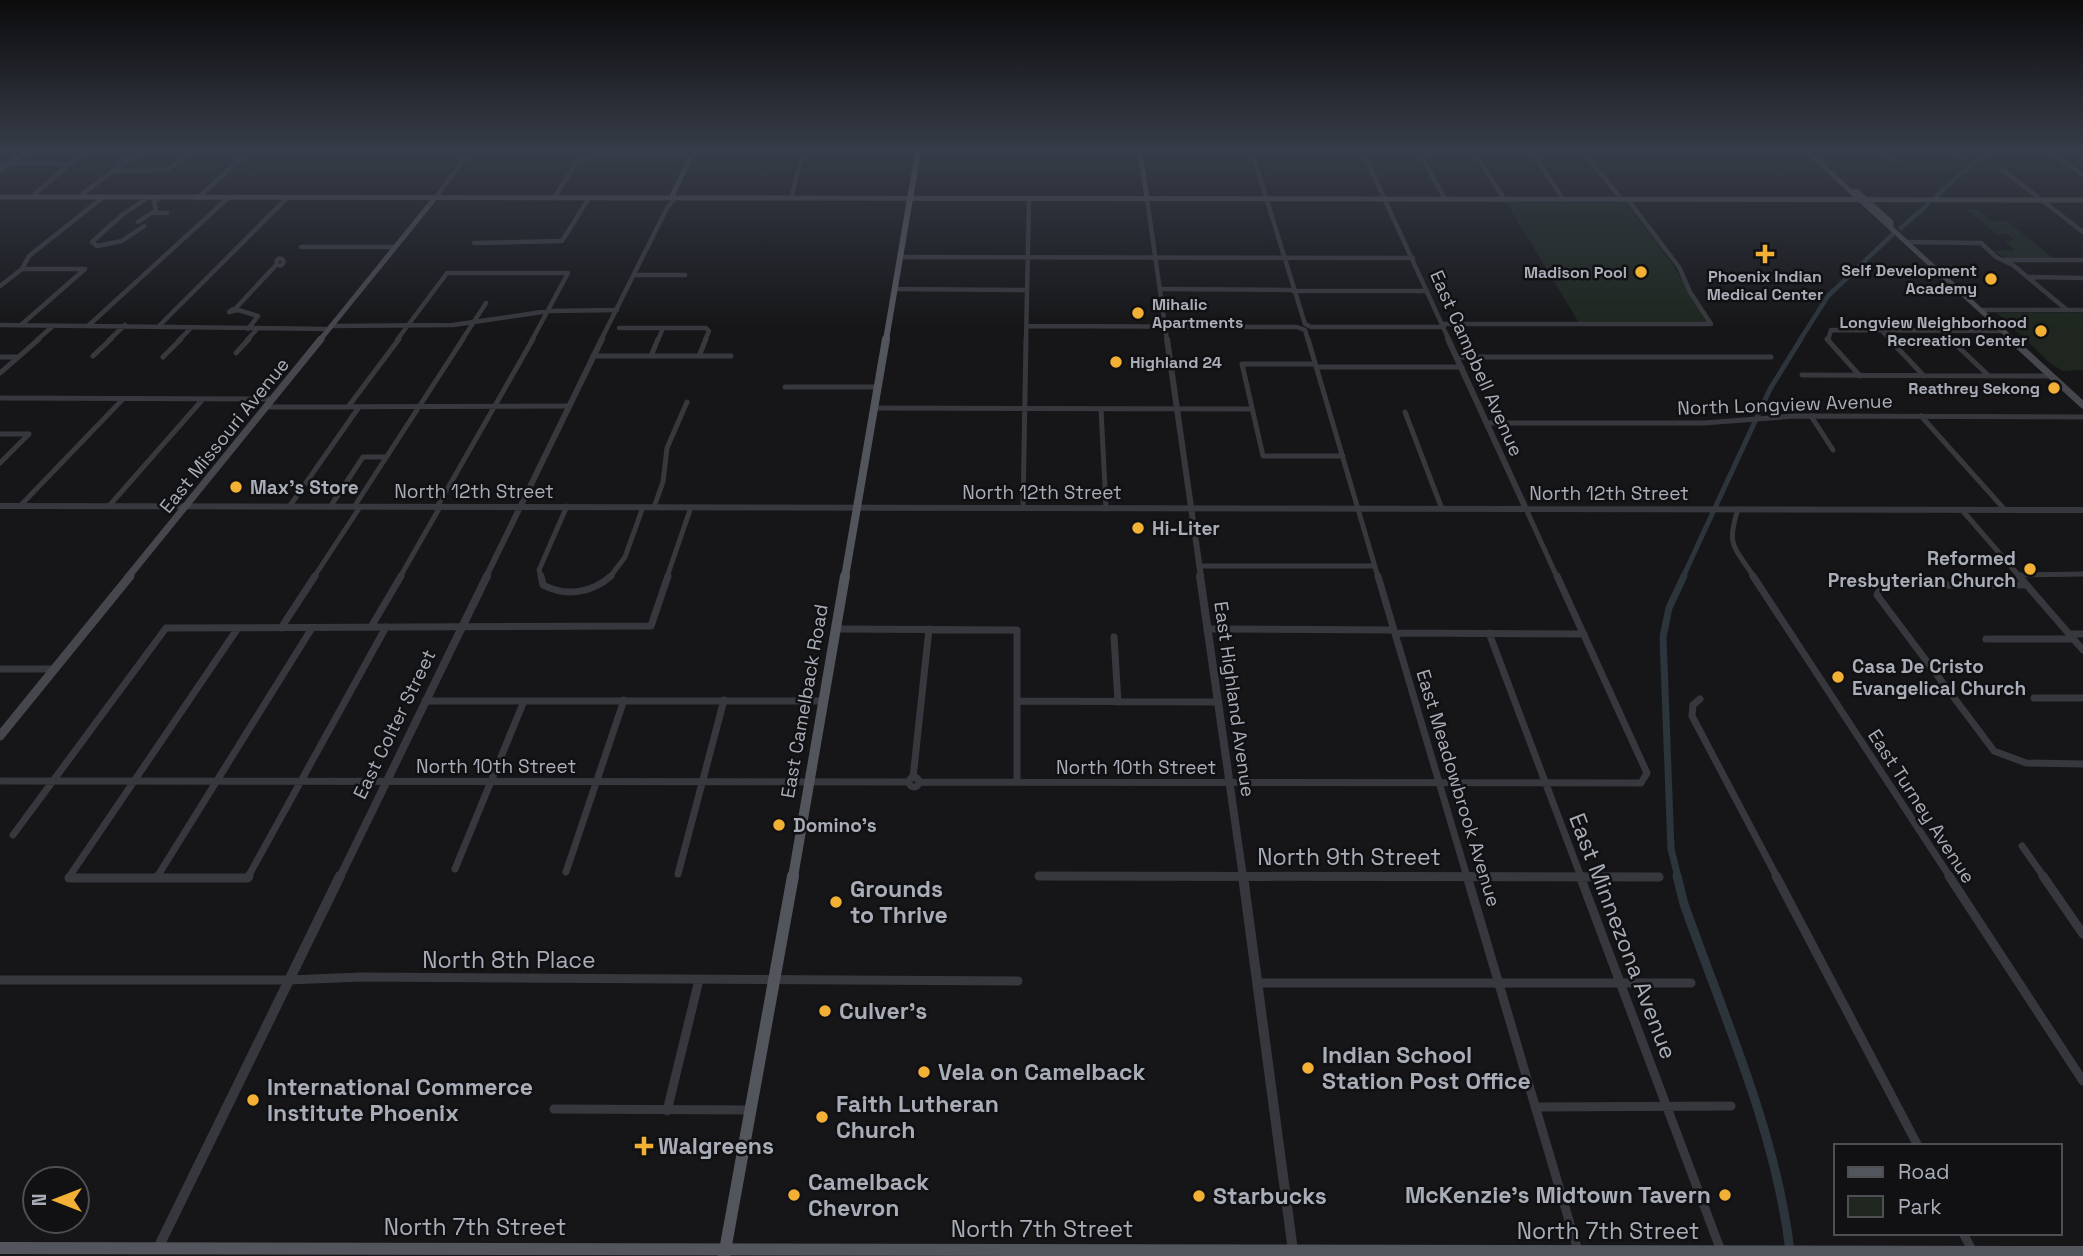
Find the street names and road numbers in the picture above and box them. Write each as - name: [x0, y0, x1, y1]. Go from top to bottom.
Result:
- street label: East Campbell Avenue: [1424, 266, 1529, 460]
- street label: East Missouri Avenue: [154, 352, 295, 518]
- street label: North Longview Avenue: [1677, 388, 1893, 421]
- street label: North 12th Street: [394, 479, 554, 504]
- street label: North 12th Street: [962, 480, 1122, 505]
- street label: North 12th Street: [1529, 481, 1689, 506]
- street label: East Highland Avenue: [1208, 600, 1261, 798]
- street label: East Camelback Road: [775, 602, 834, 800]
- street label: East Colter Street: [347, 645, 441, 803]
- street label: East Meadowbrook Avenue: [1410, 666, 1507, 910]
- street label: East Turney Avenue: [1862, 724, 1981, 888]
- street label: North 10th Street: [416, 754, 576, 779]
- street label: North 10th Street: [1056, 755, 1216, 780]
- street label: East Minnezona Avenue: [1562, 809, 1684, 1063]
- street label: North 9th Street: [1257, 842, 1441, 872]
- street label: North 8th Place: [422, 945, 596, 975]
- street label: North 7th Street: [384, 1212, 566, 1242]
- street label: North 7th Street: [951, 1214, 1133, 1244]
- street label: North 7th Street: [1517, 1216, 1699, 1246]

